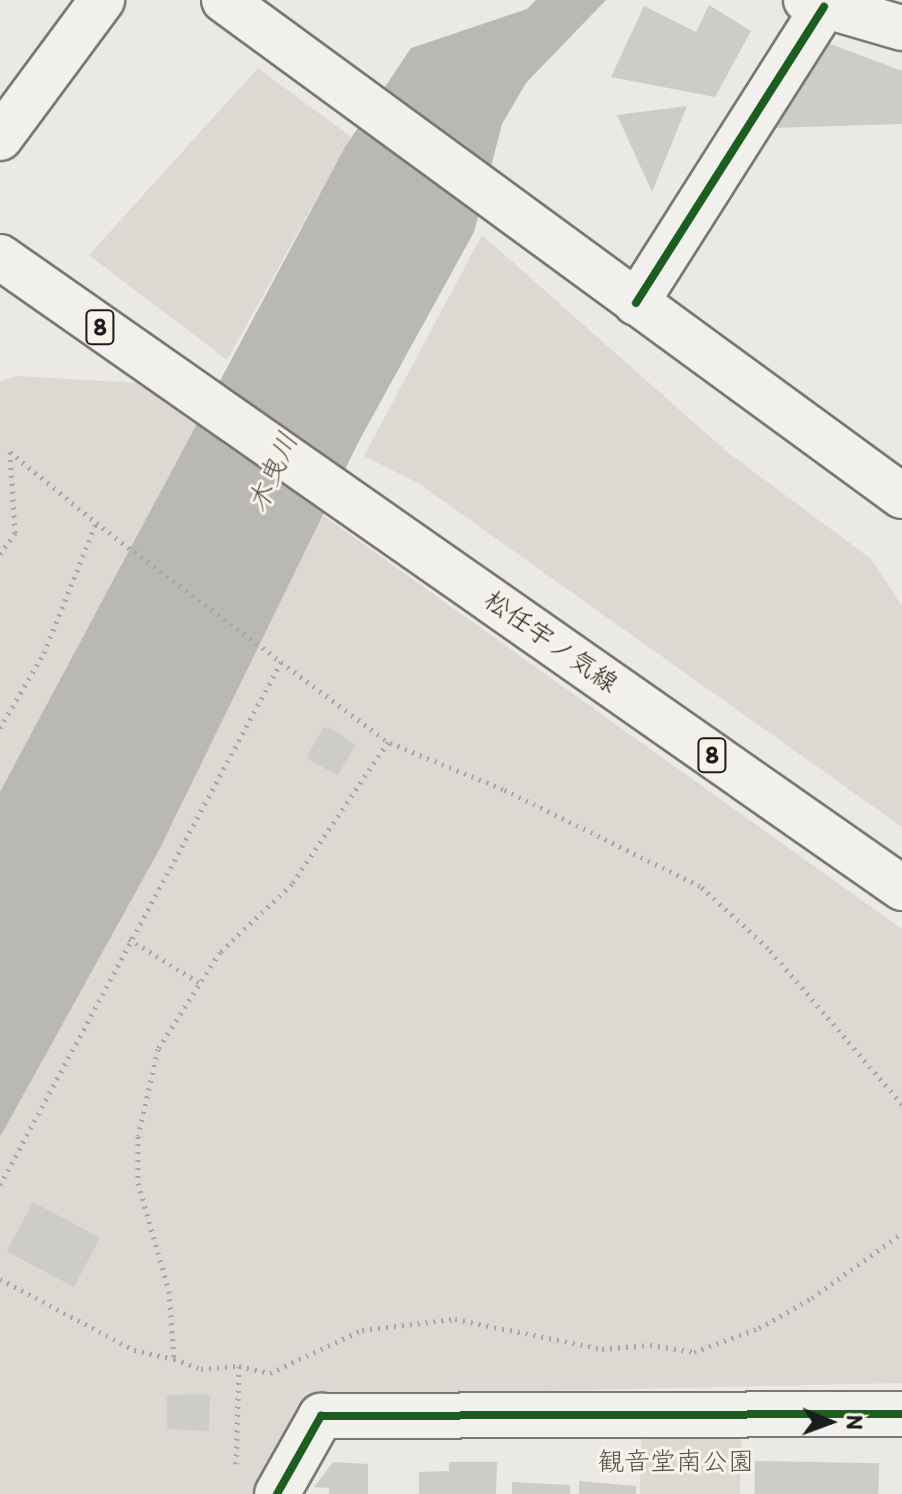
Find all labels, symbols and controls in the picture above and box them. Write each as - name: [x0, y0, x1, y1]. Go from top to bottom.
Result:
- road number: 8: [84, 307, 116, 347]
- water label: 木曳川: [240, 427, 304, 517]
- street label: 松任宇ノ気線: [478, 584, 624, 700]
- road number: 8: [696, 735, 728, 775]
- north arrow: [790, 1382, 870, 1462]
- text: N: [841, 1415, 868, 1430]
- park label: 観音堂南公園: [598, 1446, 754, 1478]

